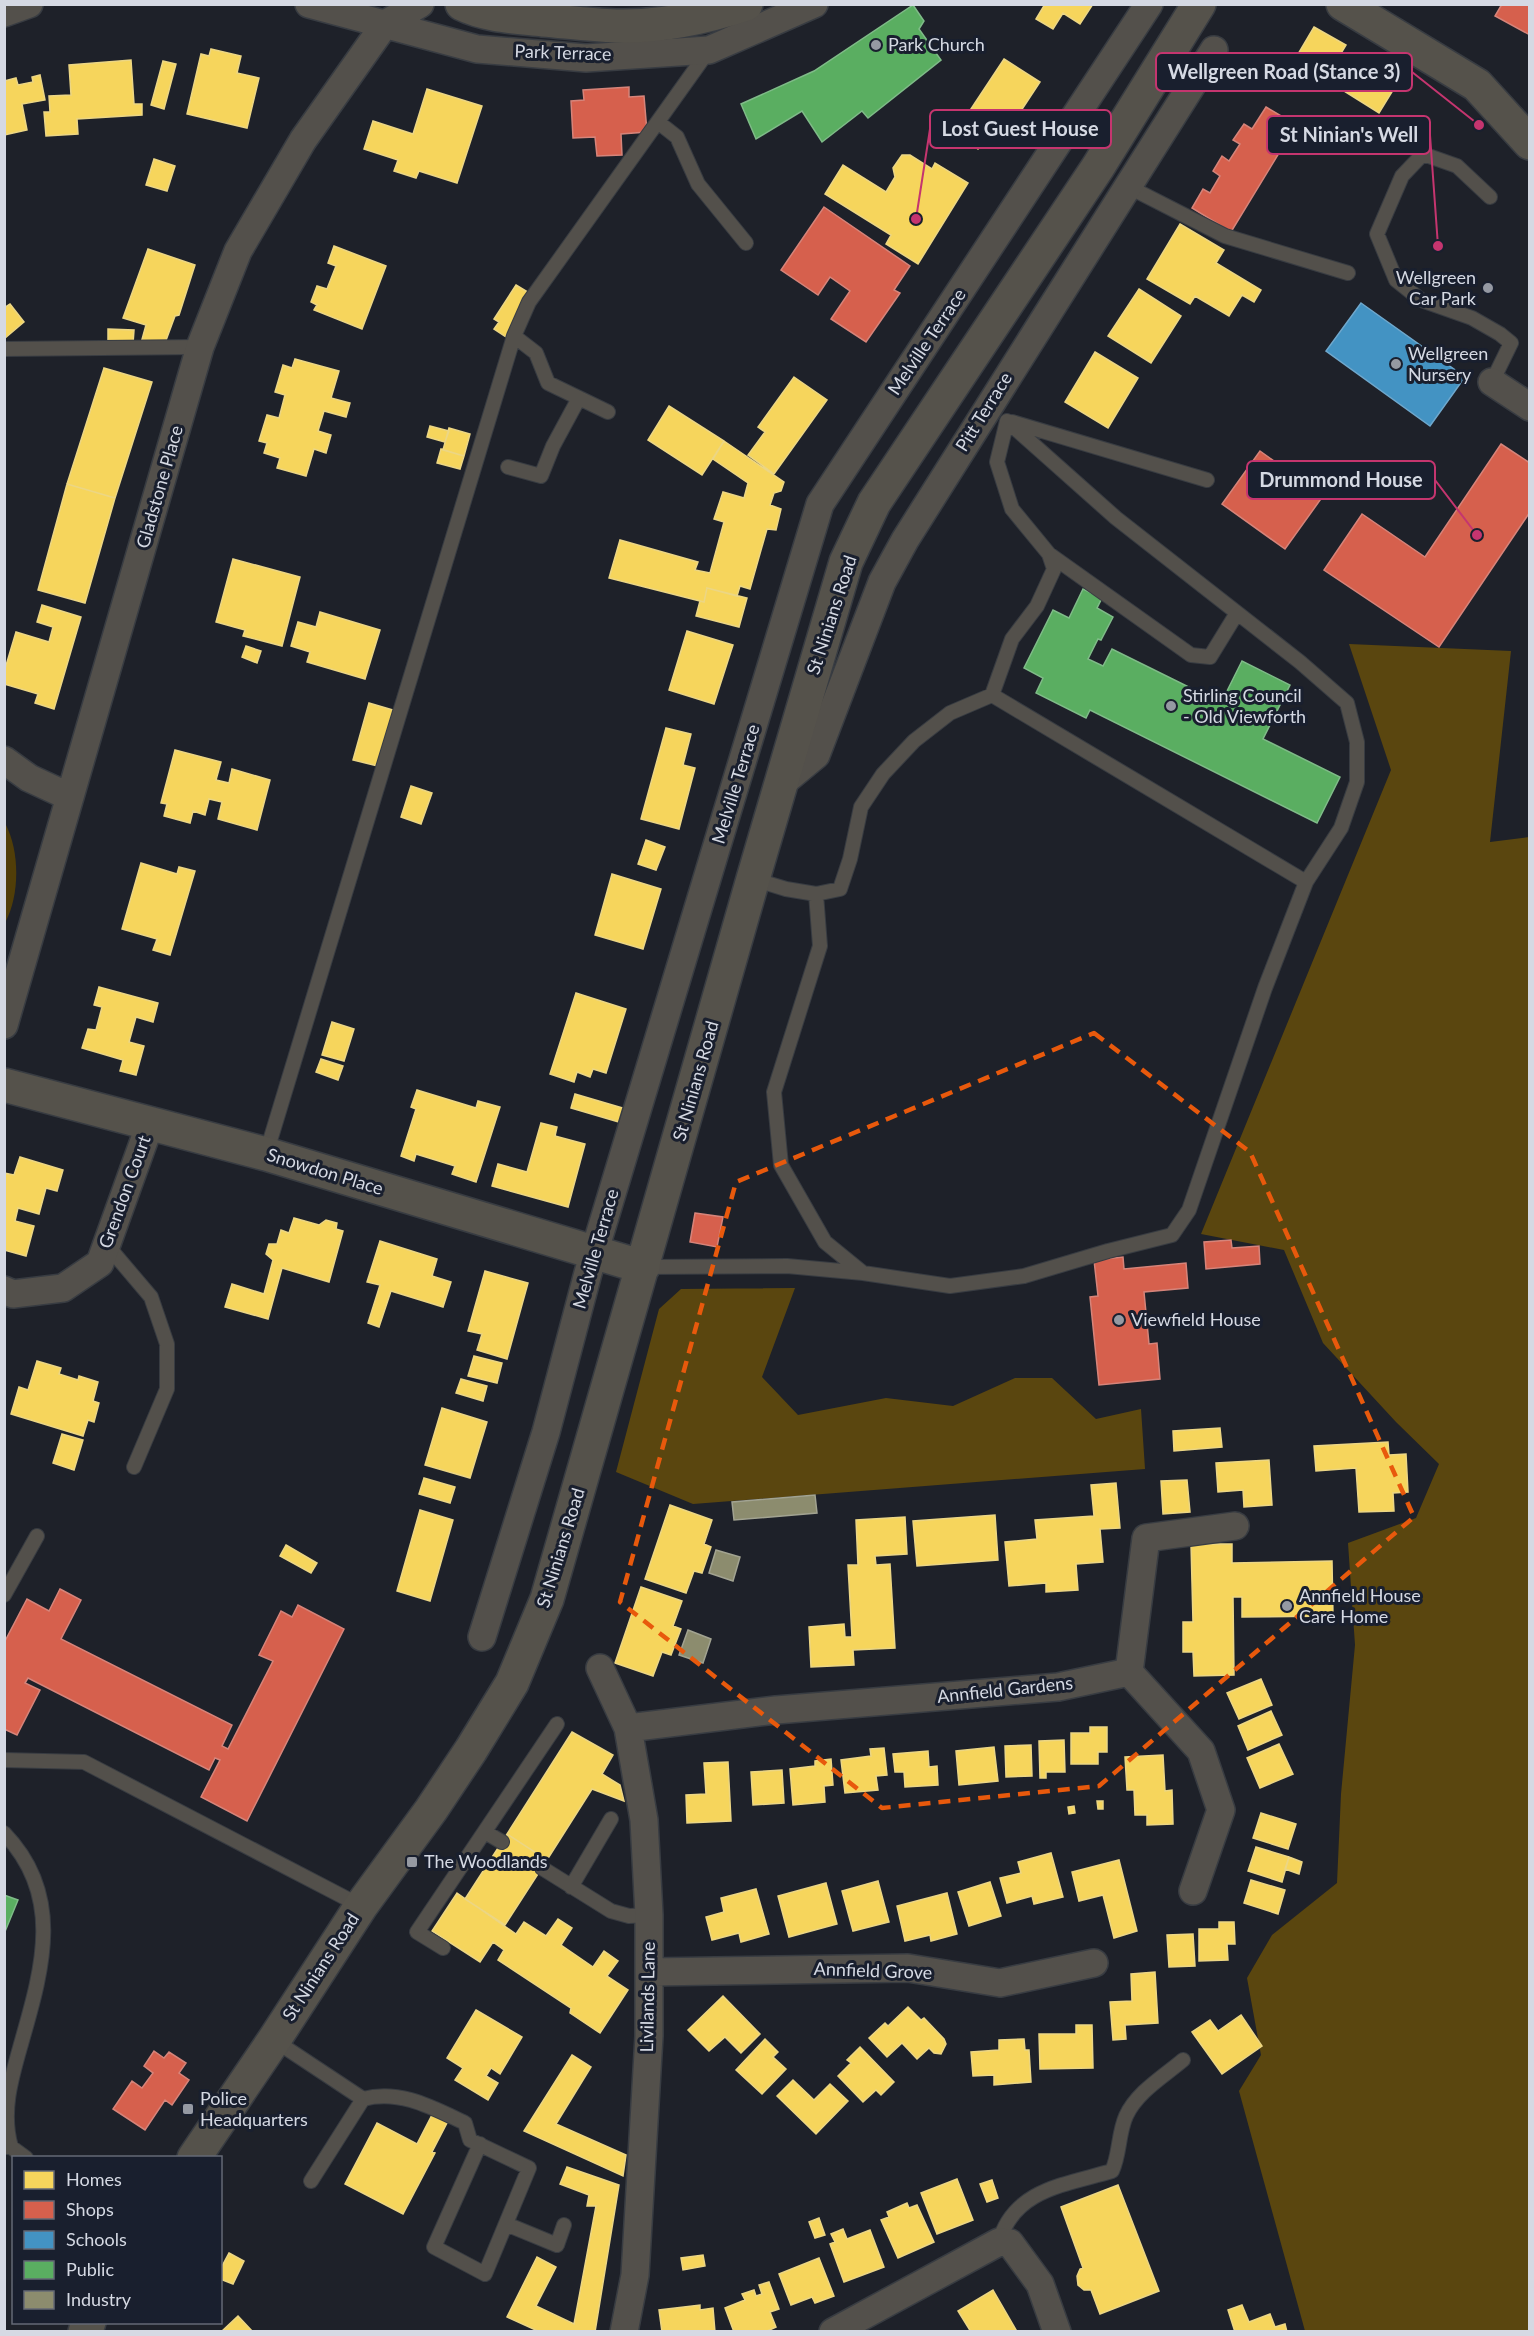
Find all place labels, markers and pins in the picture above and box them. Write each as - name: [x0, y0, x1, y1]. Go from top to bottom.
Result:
- place label: Park Church: [888, 33, 985, 55]
- marker: Park Church: [869, 38, 883, 52]
- callout: Wellgreen Road (Stance 3): [1156, 53, 1412, 91]
- callout: Lost Guest House: [930, 110, 1111, 148]
- callout: St Ninian's Well: [1267, 116, 1430, 154]
- place label: Wellgreen Car Park: [1396, 266, 1477, 309]
- marker: Wellgreen Car Park: [1481, 281, 1495, 295]
- place label: Wellgreen Nursery: [1408, 342, 1488, 385]
- marker: Wellgreen Nursery: [1389, 357, 1403, 371]
- callout: Drummond House: [1247, 461, 1435, 499]
- place label: Stirling Council - Old Viewforth: [1183, 684, 1306, 727]
- marker: Stirling Council - Old Viewforth: [1164, 699, 1178, 713]
- place label: Viewfield House: [1131, 1308, 1261, 1330]
- marker: Viewfield House: [1112, 1313, 1126, 1327]
- place label: Annfield House Care Home: [1299, 1584, 1421, 1627]
- marker: Annfield House Care Home: [1280, 1599, 1294, 1613]
- place label: The Woodlands: [424, 1850, 548, 1872]
- marker: The Woodlands: [405, 1855, 419, 1869]
- place label: Police Headquarters: [200, 2087, 308, 2130]
- marker: Police Headquarters: [181, 2102, 195, 2116]

